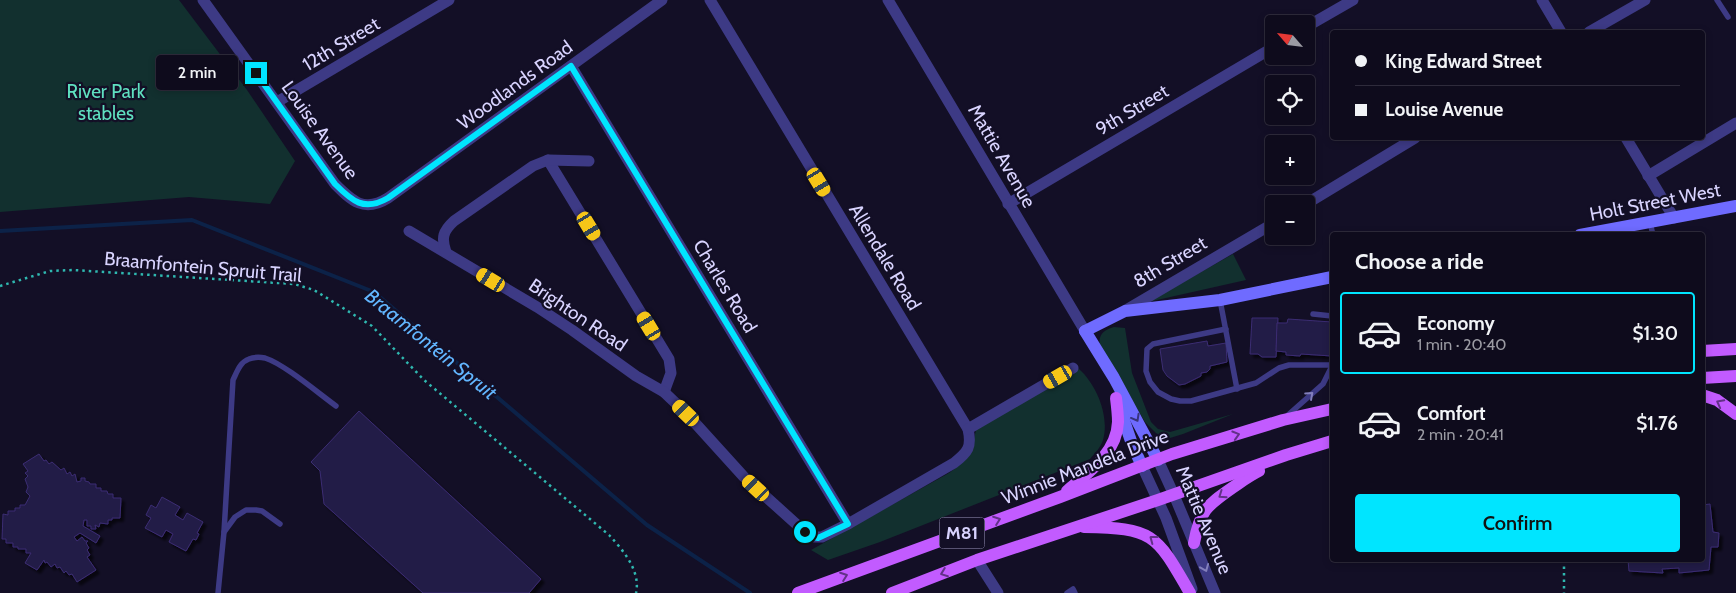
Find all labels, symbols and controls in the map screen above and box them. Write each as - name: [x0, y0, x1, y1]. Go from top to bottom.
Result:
- street label: 12th Street: [298, 12, 384, 76]
- north arrow: [1265, 15, 1315, 65]
- map controls: [1265, 15, 1315, 245]
- street label: Woodlands Road: [453, 35, 577, 135]
- text: King Edward Street: [1385, 50, 1542, 73]
- callout: 2 min: [156, 56, 238, 90]
- route end: [245, 62, 267, 84]
- text: 2 min: [178, 63, 216, 82]
- button: locate: [1265, 75, 1315, 125]
- street label: Louise Avenue: [277, 76, 364, 184]
- street label: 9th Street: [1092, 79, 1173, 141]
- park label: River Park stables: [67, 80, 146, 125]
- text: Louise Avenue: [1385, 98, 1503, 121]
- street label: Mattie Avenue: [963, 100, 1041, 212]
- button: +: [1265, 135, 1315, 185]
- car: [804, 165, 833, 199]
- street label: Holt Street West: [1588, 178, 1723, 226]
- button: −: [1265, 195, 1315, 245]
- street label: Allendale Road: [844, 200, 926, 314]
- car: [574, 209, 603, 243]
- street label: 8th Street: [1129, 231, 1211, 293]
- street label: Charles Road: [688, 235, 762, 337]
- street label: Braamfontein Spruit Trail: [103, 247, 303, 287]
- text: Choose a ride: [1355, 248, 1484, 275]
- car: [474, 266, 507, 294]
- street label: Brighton Road: [524, 274, 632, 356]
- water label: Braamfontein Spruit: [360, 284, 502, 405]
- car: [634, 309, 663, 343]
- icon: car: [1357, 311, 1402, 356]
- text: Economy: [1417, 312, 1495, 335]
- text: $1.30: [1633, 322, 1678, 345]
- text: 1 min · 20:40: [1417, 335, 1507, 354]
- car: [1041, 363, 1074, 391]
- one-way arrow: [1305, 392, 1314, 401]
- car: [669, 397, 702, 429]
- one-way arrow: [1717, 399, 1726, 409]
- icon: car: [1357, 401, 1402, 446]
- text: Comfort: [1417, 402, 1486, 425]
- text: $1.76: [1636, 412, 1678, 435]
- one-way arrow: [1130, 413, 1140, 422]
- street label: Winnie Mandela Drive: [998, 424, 1172, 509]
- text: 2 min · 20:41: [1417, 425, 1504, 444]
- one-way arrow: [1231, 430, 1239, 440]
- street label: Mattie Avenue: [1171, 462, 1237, 578]
- car: [739, 472, 772, 504]
- one-way arrow: [1218, 489, 1228, 498]
- button: Confirm: [1355, 494, 1680, 552]
- one-way arrow: [992, 516, 1001, 526]
- road number: M81: [940, 518, 984, 548]
- route start: [794, 521, 816, 543]
- one-way arrow: [1149, 536, 1158, 545]
- one-way arrow: [1198, 563, 1209, 572]
- one-way arrow: [940, 567, 948, 577]
- one-way arrow: [839, 572, 848, 582]

